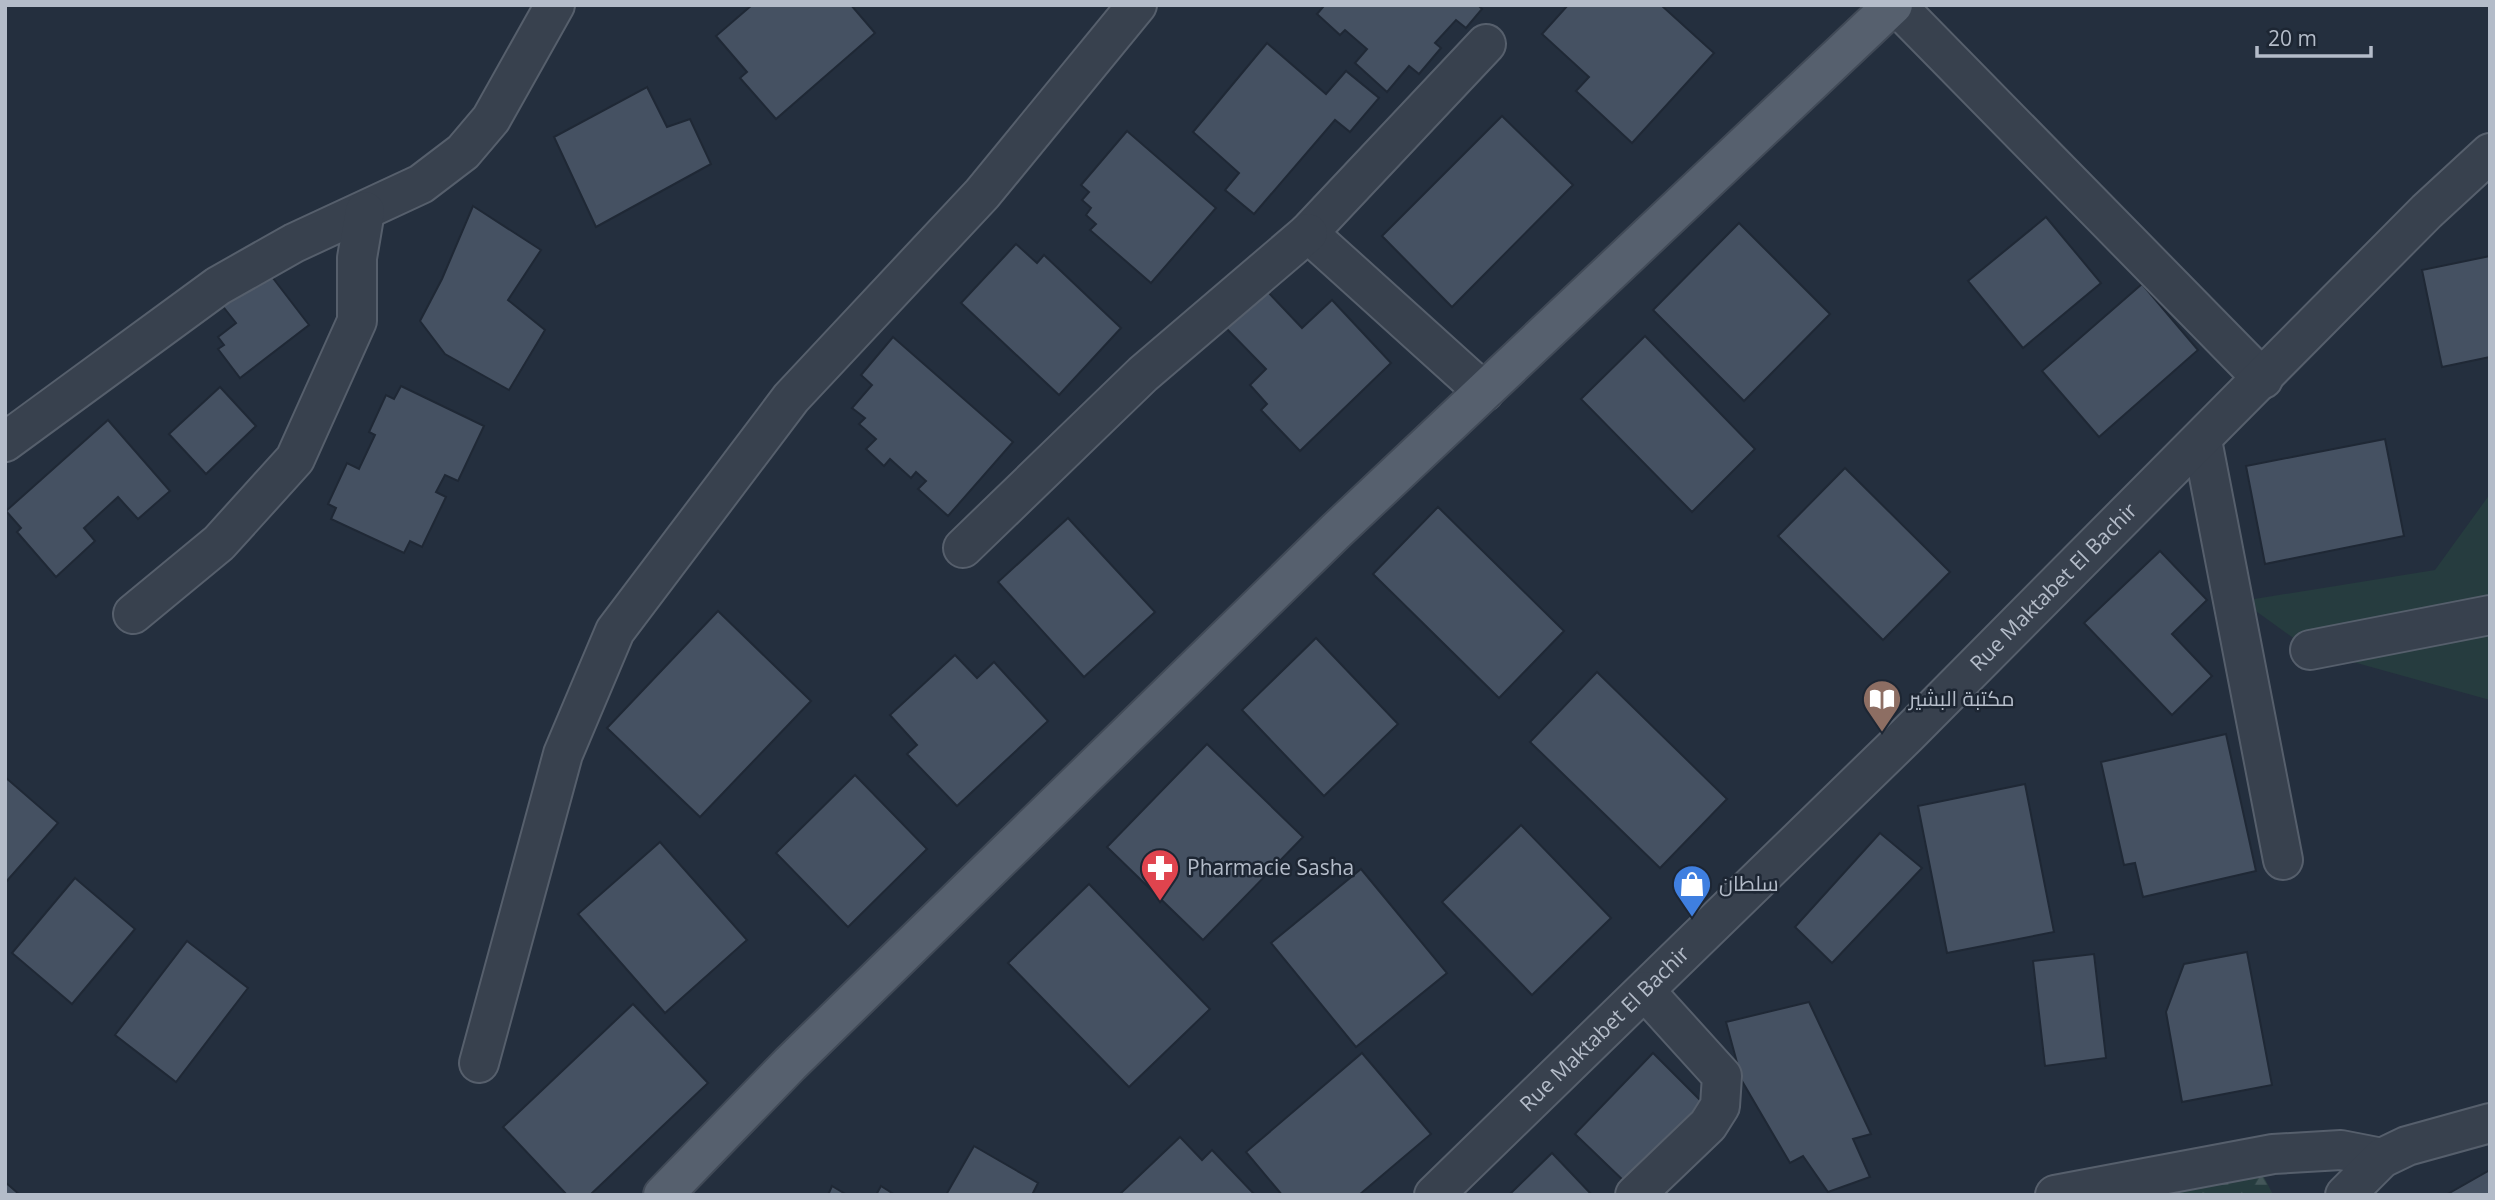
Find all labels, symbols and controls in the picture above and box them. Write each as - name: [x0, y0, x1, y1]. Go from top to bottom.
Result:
- scale bar: [2257, 14, 2371, 58]
- text: 20 m: [2268, 24, 2317, 52]
- street label: Rue Maktabet El Bachir: [1963, 496, 2143, 677]
- library icon: مكتبة البشير: [1861, 678, 1903, 733]
- place label: مكتبة البشير: [1908, 684, 2014, 712]
- pharmacy icon: Pharmacie Sasha: [1139, 847, 1181, 902]
- place label: Pharmacie Sasha: [1187, 853, 1354, 881]
- shop icon: سلطان: [1671, 863, 1713, 918]
- place label: سلطان: [1719, 869, 1779, 897]
- street label: Rue Maktabet El Bachir: [1513, 939, 1695, 1117]

